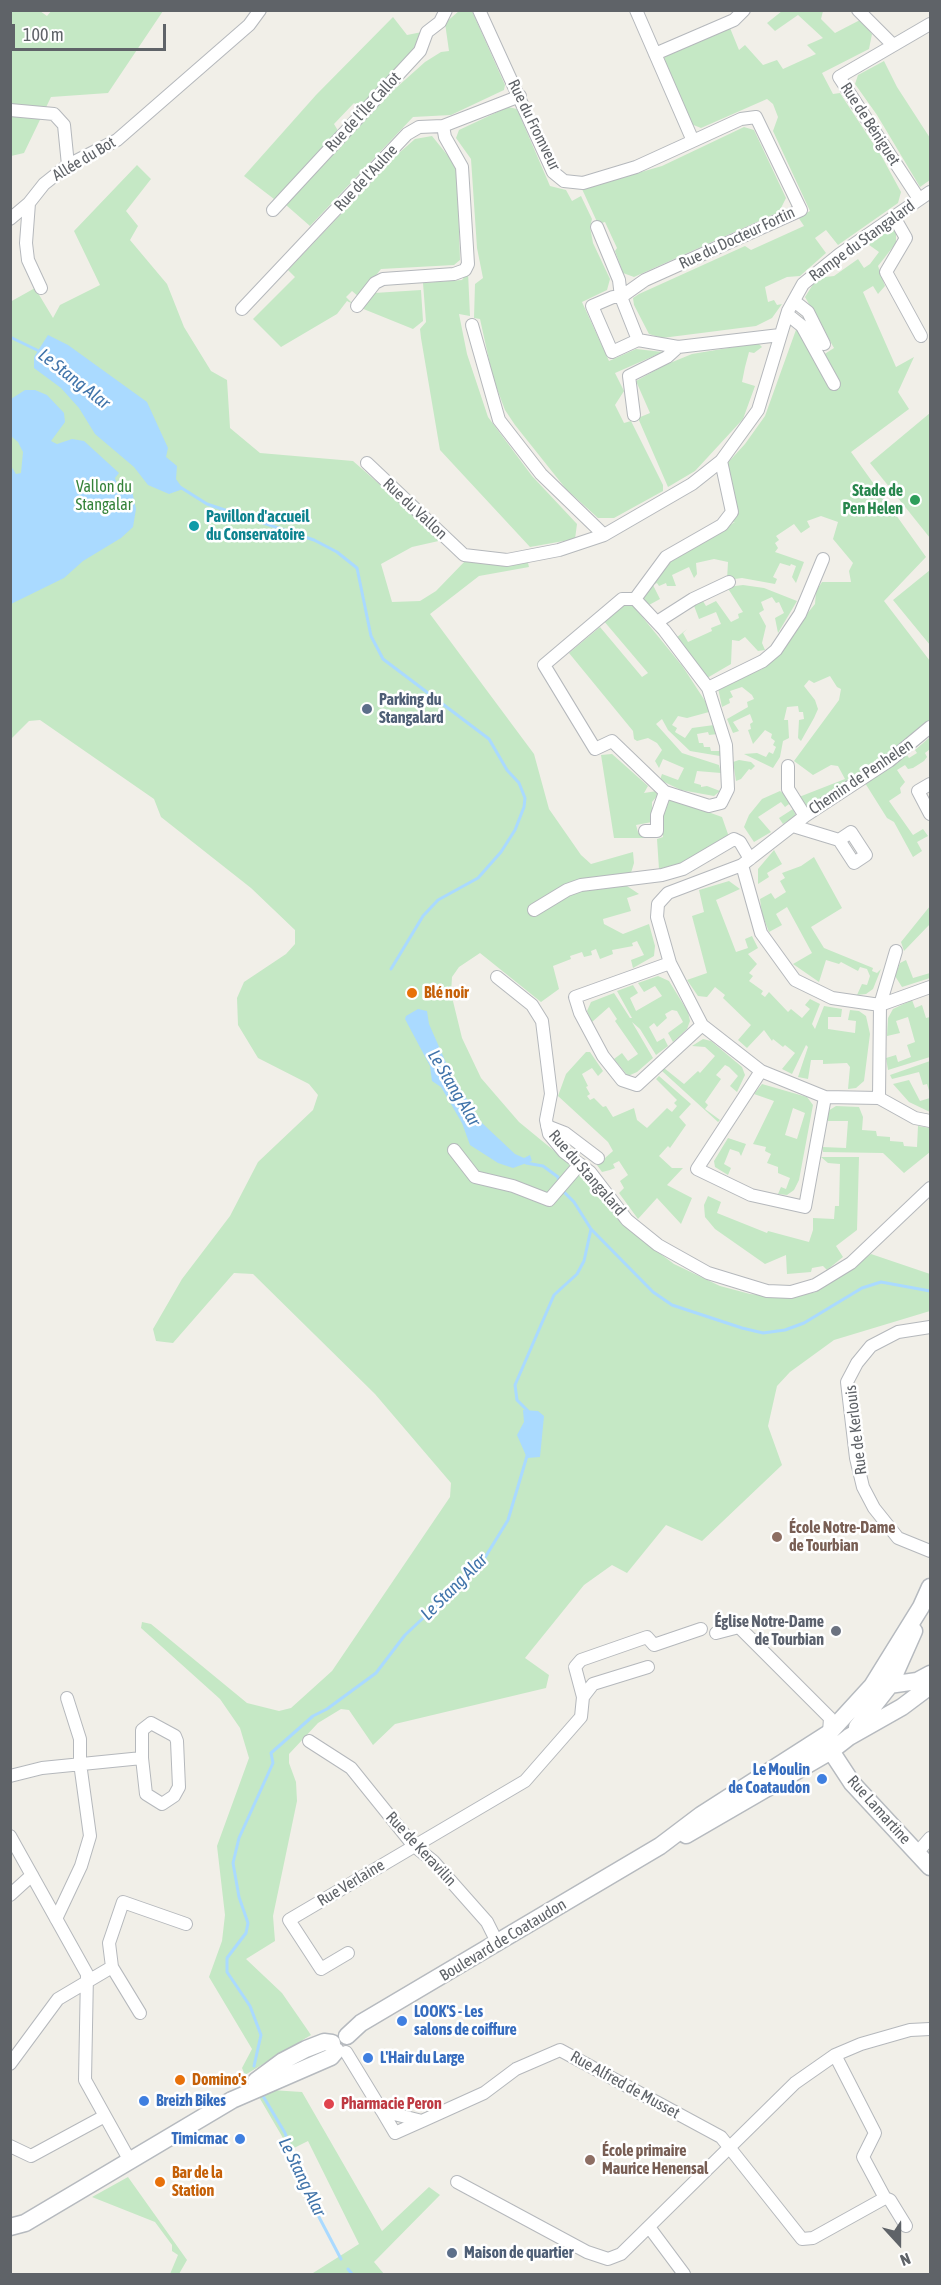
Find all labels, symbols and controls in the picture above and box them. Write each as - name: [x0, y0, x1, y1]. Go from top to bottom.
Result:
- scale bar: [15, 12, 170, 50]
- text: 100 m: [23, 24, 64, 45]
- street label: Rue de l'Île Callot: [321, 68, 405, 156]
- street label: Rue du Fromveur: [504, 76, 564, 174]
- street label: Rue de Béniguet: [836, 79, 904, 169]
- street label: Allée du Bot: [49, 133, 119, 185]
- street label: Rue de l'Aulne: [330, 141, 402, 215]
- street label: Rampe du Stangalard: [805, 196, 919, 286]
- street label: Rue du Docteur Fortin: [676, 203, 798, 273]
- water label: Le Stang Alar: [34, 344, 114, 414]
- street label: Rue du Vallon: [379, 474, 451, 544]
- park label: Vallon du Stangalar: [76, 477, 132, 515]
- place label: Stade de Pen Helen: [842, 481, 903, 519]
- marker: Stade de Pen Helen: [908, 493, 922, 507]
- place label: Pavillon d'accueil du Conservatoire: [206, 507, 309, 545]
- marker: Pavillon d'accueil du Conservatoire: [187, 519, 201, 533]
- place label: Parking du Stangalard: [379, 690, 444, 728]
- marker: Parking du Stangalard: [360, 702, 374, 716]
- street label: Chemin de Penhelen: [805, 735, 917, 819]
- place label: Blé noir: [424, 983, 469, 1003]
- marker: Blé noir: [405, 986, 419, 1000]
- water label: Le Stang Alar: [423, 1046, 485, 1130]
- street label: Rue du Stangalard: [545, 1126, 629, 1220]
- street label: Rue de Kerlouis: [841, 1384, 871, 1476]
- place label: École Notre-Dame de Tourbian: [789, 1518, 896, 1556]
- marker: École Notre-Dame de Tourbian: [770, 1530, 784, 1544]
- water label: Le Stang Alar: [416, 1549, 492, 1625]
- place label: Église Notre-Dame de Tourbian: [715, 1612, 824, 1650]
- marker: Église Notre-Dame de Tourbian: [829, 1624, 843, 1638]
- place label: Le Moulin de Coataudon: [728, 1760, 810, 1798]
- marker: Le Moulin de Coataudon: [815, 1772, 829, 1786]
- street label: Rue Lamartine: [843, 1772, 915, 1848]
- street label: Rue de Keravilin: [382, 1808, 460, 1890]
- street label: Rue Verlaine: [314, 1855, 388, 1911]
- street label: Boulevard de Coataudon: [436, 1895, 570, 1985]
- place label: LOOK'S - Les salons de coiffure: [414, 2002, 517, 2040]
- marker: LOOK'S - Les salons de coiffure: [395, 2014, 409, 2028]
- street label: Rue Alfred de Musset: [567, 2047, 683, 2123]
- place label: L'Hair du Large: [380, 2048, 465, 2068]
- marker: L'Hair du Large: [361, 2051, 375, 2065]
- place label: Domino's: [192, 2070, 247, 2090]
- marker: Domino's: [173, 2073, 187, 2087]
- place label: Breizh Bikes: [156, 2091, 226, 2111]
- marker: Breizh Bikes: [137, 2094, 151, 2108]
- place label: Pharmacie Peron: [341, 2094, 442, 2114]
- marker: Pharmacie Peron: [322, 2097, 336, 2111]
- place label: Timicmac: [172, 2129, 228, 2149]
- marker: Timicmac: [233, 2132, 247, 2146]
- water label: Le Stang Alar: [274, 2134, 330, 2220]
- place label: École primaire Maurice Henensal: [602, 2141, 708, 2179]
- marker: École primaire Maurice Henensal: [583, 2153, 597, 2167]
- place label: Bar de la Station: [172, 2163, 223, 2201]
- marker: Bar de la Station: [153, 2175, 167, 2189]
- north arrow: [869, 2213, 929, 2273]
- place label: Maison de quartier: [464, 2243, 574, 2263]
- marker: Maison de quartier: [445, 2246, 459, 2260]
- text: N: [898, 2250, 913, 2270]

